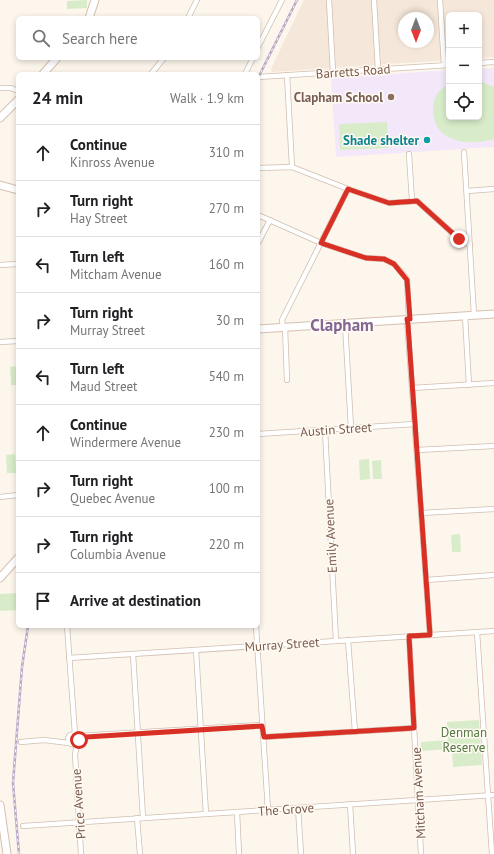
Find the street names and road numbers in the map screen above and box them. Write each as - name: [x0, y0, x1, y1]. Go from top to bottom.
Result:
- street label: Barretts Road: [315, 60, 391, 83]
- street label: Austin Street: [300, 418, 373, 440]
- street label: Emily Avenue: [320, 499, 341, 573]
- street label: Murray Street: [244, 633, 321, 656]
- street label: Mitcham Avenue: [408, 747, 429, 839]
- street label: Price Avenue: [68, 768, 89, 840]
- street label: The Grove: [257, 799, 315, 820]

